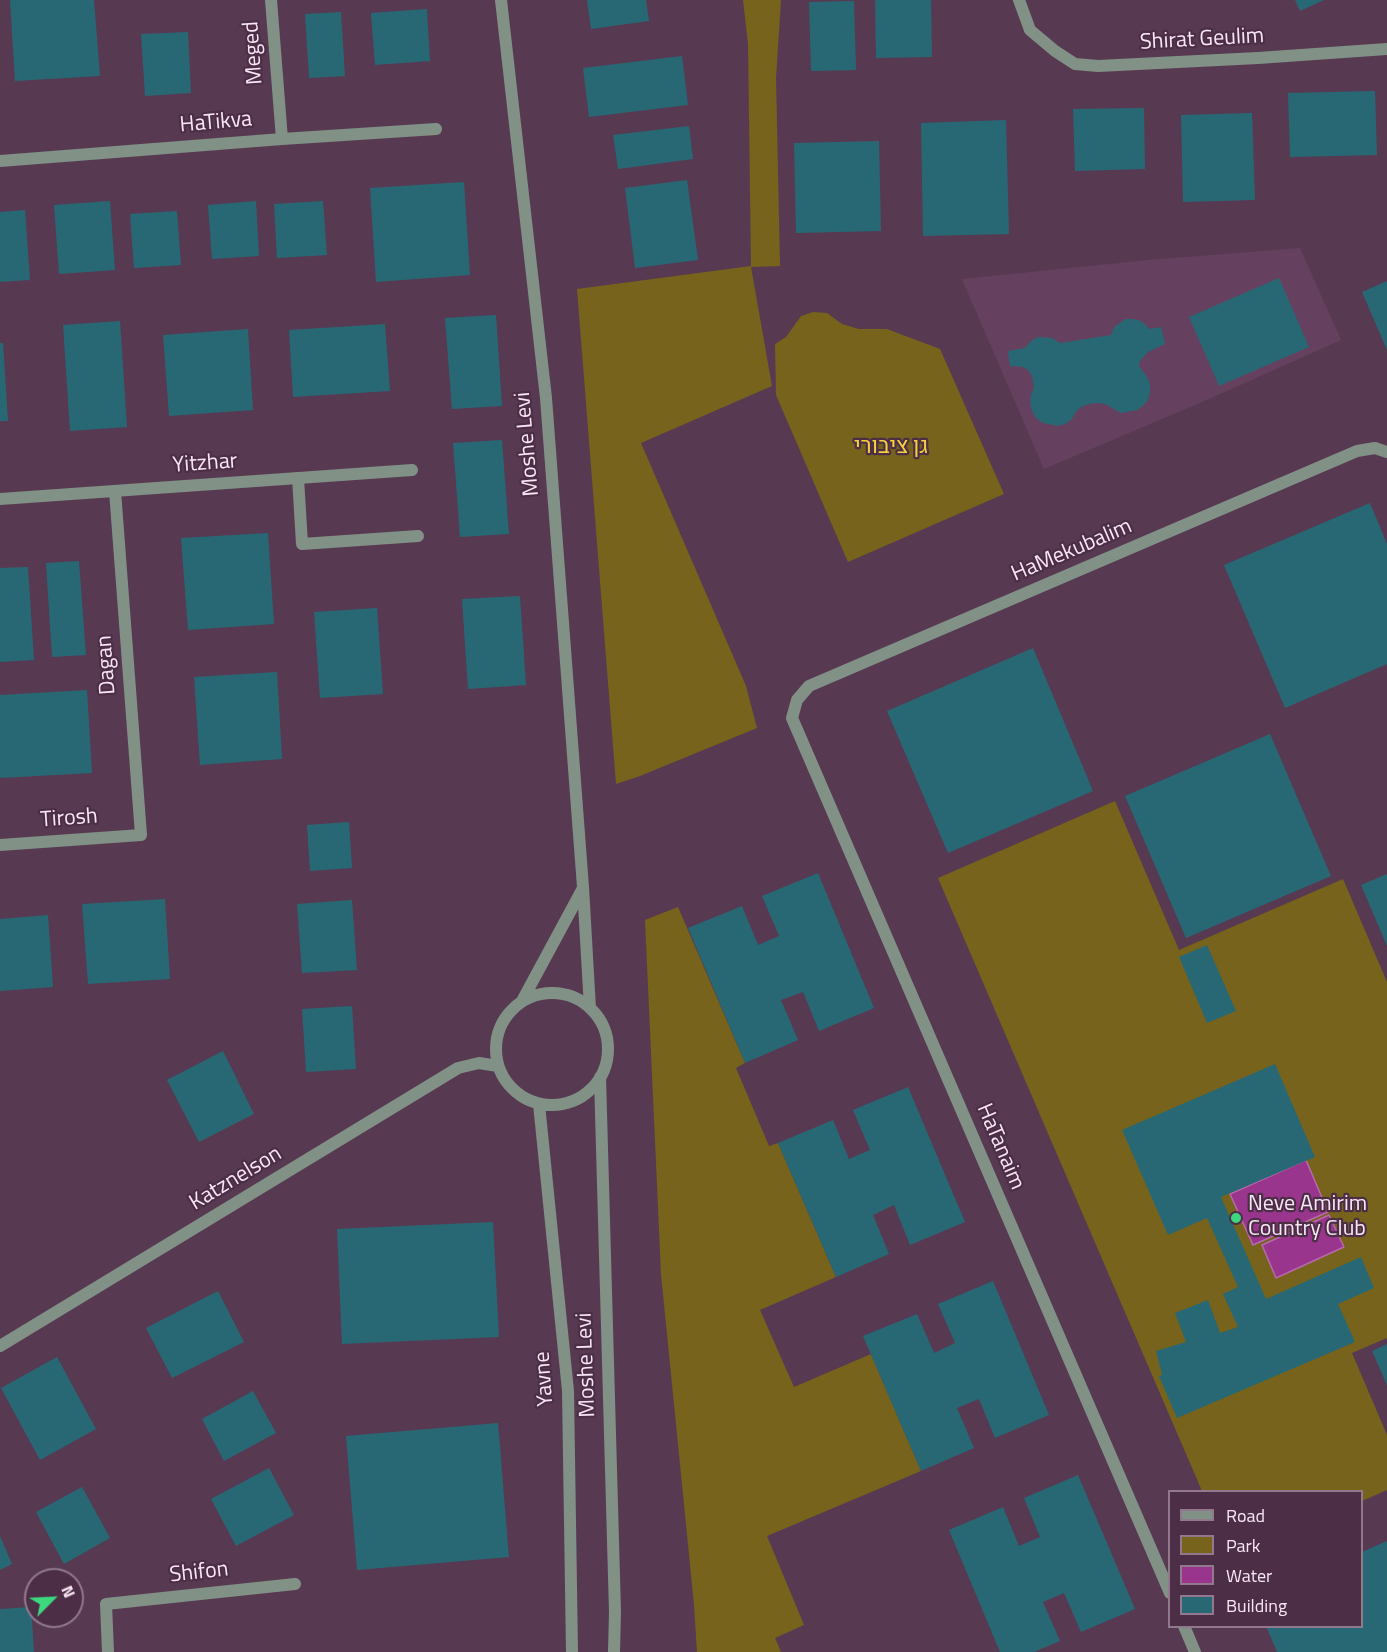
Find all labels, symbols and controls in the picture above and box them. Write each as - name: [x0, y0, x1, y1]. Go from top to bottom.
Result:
- street label: Meged: [239, 20, 269, 86]
- street label: Shirat Geulim: [1139, 24, 1265, 56]
- street label: HaTikva: [179, 107, 253, 139]
- street label: Moshe Levi: [510, 391, 546, 497]
- park label: גן ציבורי: [854, 435, 928, 461]
- street label: Yitzhar: [172, 449, 238, 479]
- street label: HaMekubalim: [1008, 514, 1136, 588]
- street label: Dagan: [92, 634, 122, 696]
- street label: Tirosh: [39, 804, 99, 834]
- street label: HaTanaim: [970, 1100, 1030, 1194]
- street label: Katznelson: [185, 1141, 287, 1217]
- place label: Neve Amirim Country Club: [1248, 1192, 1367, 1244]
- marker: Neve Amirim Country Club: [1229, 1211, 1243, 1225]
- street label: Moshe Levi: [572, 1312, 602, 1418]
- street label: Yavne: [530, 1351, 560, 1407]
- legend: [1168, 1490, 1363, 1628]
- text: Road: [1226, 1502, 1265, 1529]
- text: Park: [1226, 1532, 1260, 1559]
- street label: Shifon: [168, 1557, 230, 1589]
- text: Water: [1226, 1562, 1272, 1589]
- north arrow: [24, 1568, 84, 1628]
- text: N: [55, 1582, 82, 1601]
- text: Building: [1226, 1592, 1287, 1619]

